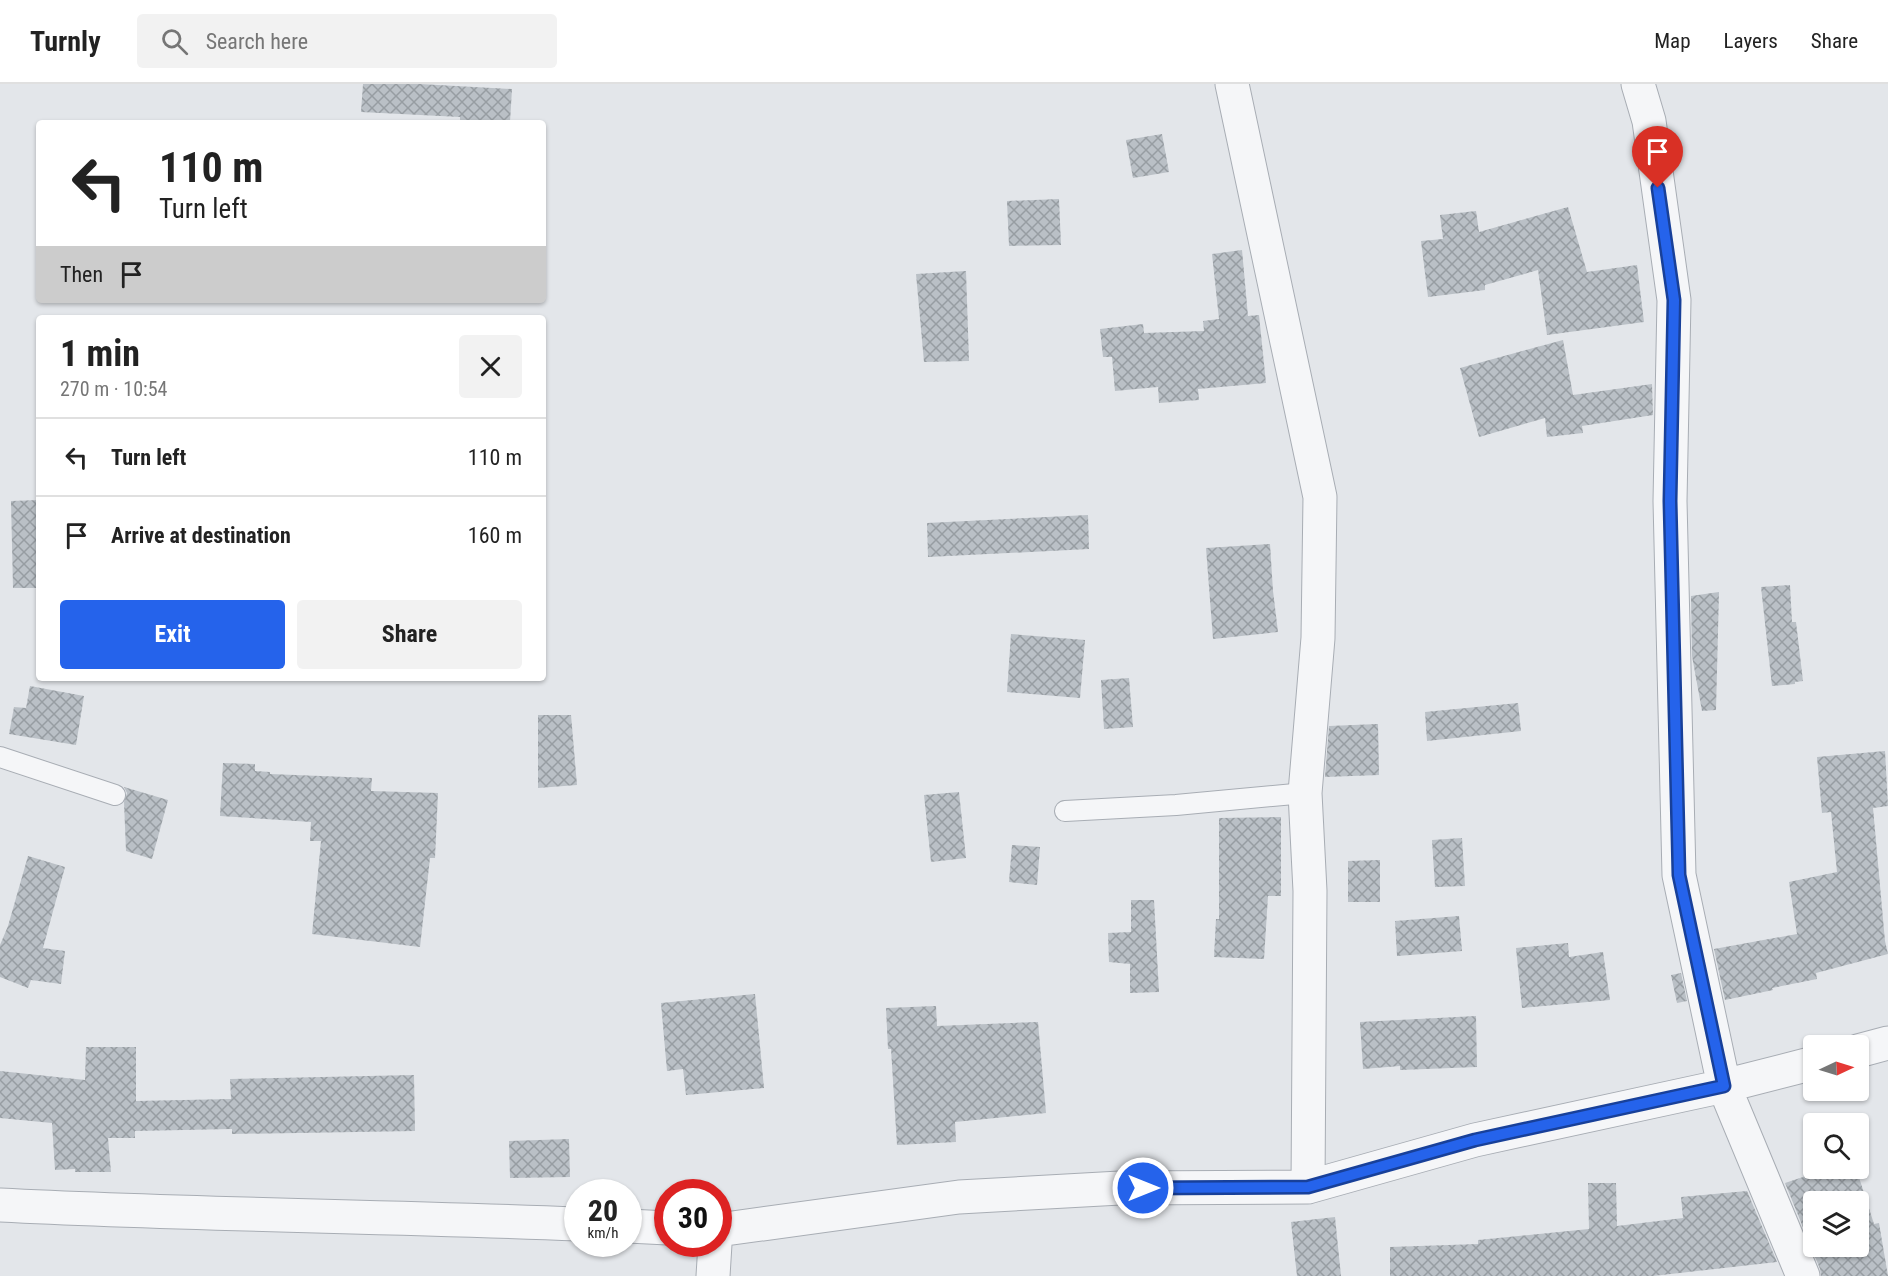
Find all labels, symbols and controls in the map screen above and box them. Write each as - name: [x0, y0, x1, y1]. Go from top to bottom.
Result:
- search box: [137, 14, 557, 68]
- text: Turnly: [30, 25, 101, 58]
- icon: search: [158, 25, 191, 58]
- text: Search here: [206, 29, 308, 54]
- text: Map: [1654, 29, 1691, 53]
- text: Layers: [1724, 29, 1778, 53]
- text: Share: [1811, 29, 1858, 53]
- pin: [1632, 126, 1683, 188]
- icon: arrive: [1641, 135, 1674, 168]
- text: 110 m: [159, 143, 264, 192]
- icon: left: [60, 144, 138, 222]
- text: Turn left: [159, 193, 248, 225]
- icon: arrive: [115, 258, 148, 291]
- text: Then: [60, 262, 103, 287]
- text: 1 min: [60, 333, 140, 375]
- button: close: [459, 335, 522, 398]
- text: 270 m · 10:54: [60, 377, 167, 401]
- icon: left: [60, 441, 93, 474]
- text: Turn left: [111, 445, 186, 470]
- text: 110 m: [468, 445, 522, 470]
- icon: arrive: [60, 519, 93, 552]
- text: Arrive at destination: [111, 523, 291, 548]
- text: 160 m: [468, 523, 522, 548]
- button: Exit: [60, 600, 285, 669]
- button: Share: [297, 600, 522, 669]
- north arrow: [1803, 1035, 1869, 1101]
- map controls: [1803, 1035, 1869, 1257]
- button: search: [1803, 1113, 1869, 1179]
- position arrow: [1111, 1156, 1175, 1220]
- speed limit sign: 30: [654, 1179, 732, 1257]
- button: layers: [1803, 1191, 1869, 1257]
- text: 20: [588, 1193, 618, 1228]
- text: km/h: [588, 1224, 618, 1242]

